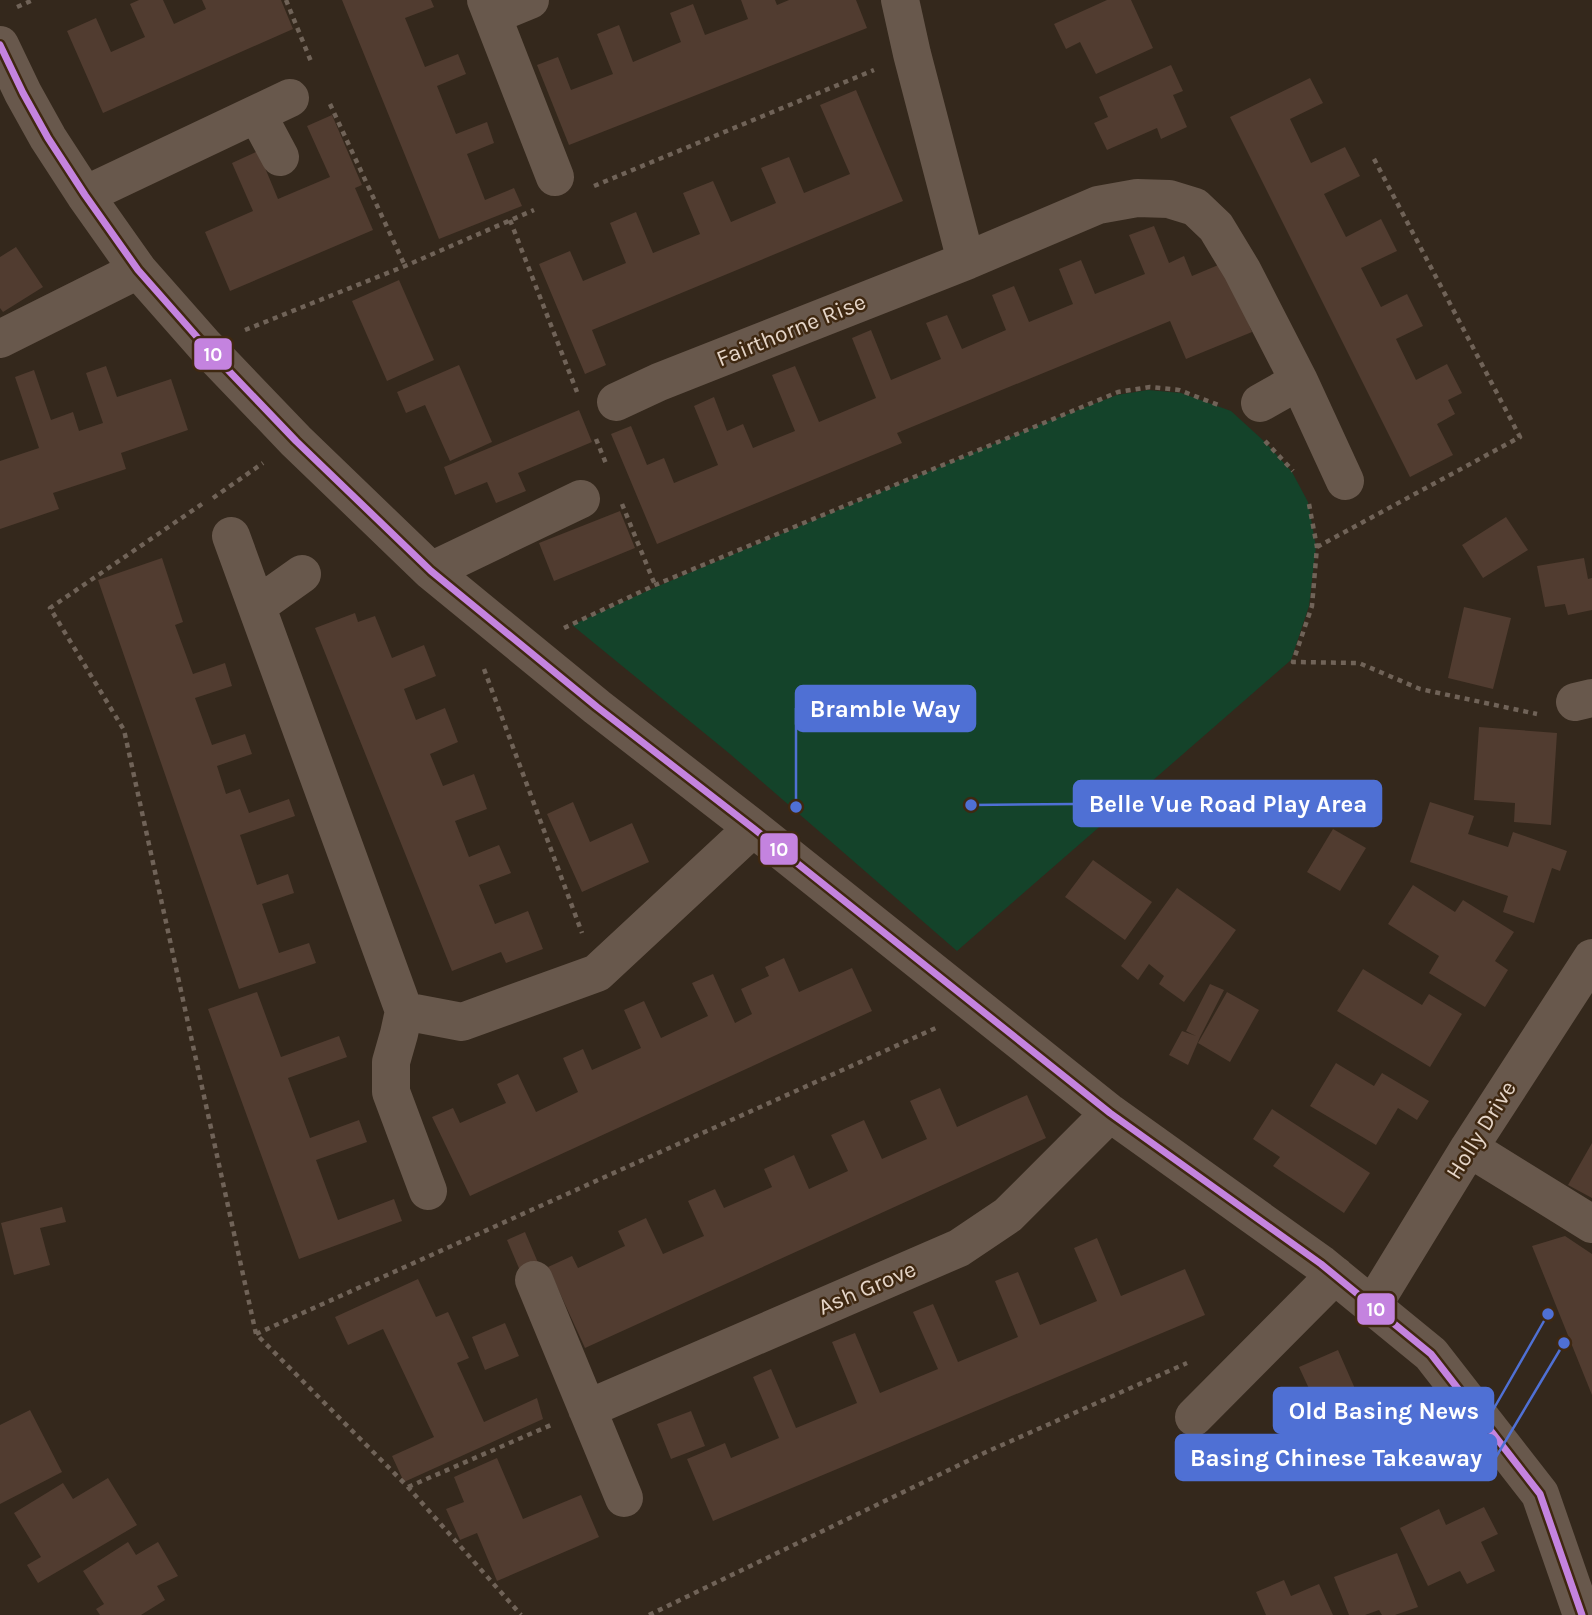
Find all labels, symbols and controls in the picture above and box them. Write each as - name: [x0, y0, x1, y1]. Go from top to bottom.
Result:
- street label: Fairthorne Rise: [712, 288, 870, 372]
- line badge: 10: [193, 337, 233, 371]
- text: 10: [204, 344, 222, 366]
- callout: Bramble Way: [796, 686, 975, 731]
- text: Bramble Way: [810, 695, 960, 723]
- callout: Belle Vue Road Play Area: [1074, 781, 1381, 826]
- text: Belle Vue Road Play Area: [1089, 790, 1367, 818]
- line badge: 10: [759, 832, 799, 866]
- text: 10: [770, 839, 788, 861]
- street label: Holly Drive: [1440, 1076, 1522, 1184]
- street label: Ash Grove: [814, 1255, 920, 1321]
- line badge: 10: [1356, 1292, 1396, 1326]
- text: 10: [1367, 1299, 1385, 1321]
- callout: Old Basing News: [1274, 1388, 1493, 1433]
- text: Old Basing News: [1289, 1397, 1479, 1425]
- callout: Basing Chinese Takeaway: [1176, 1435, 1496, 1480]
- text: Basing Chinese Takeaway: [1190, 1444, 1482, 1472]

